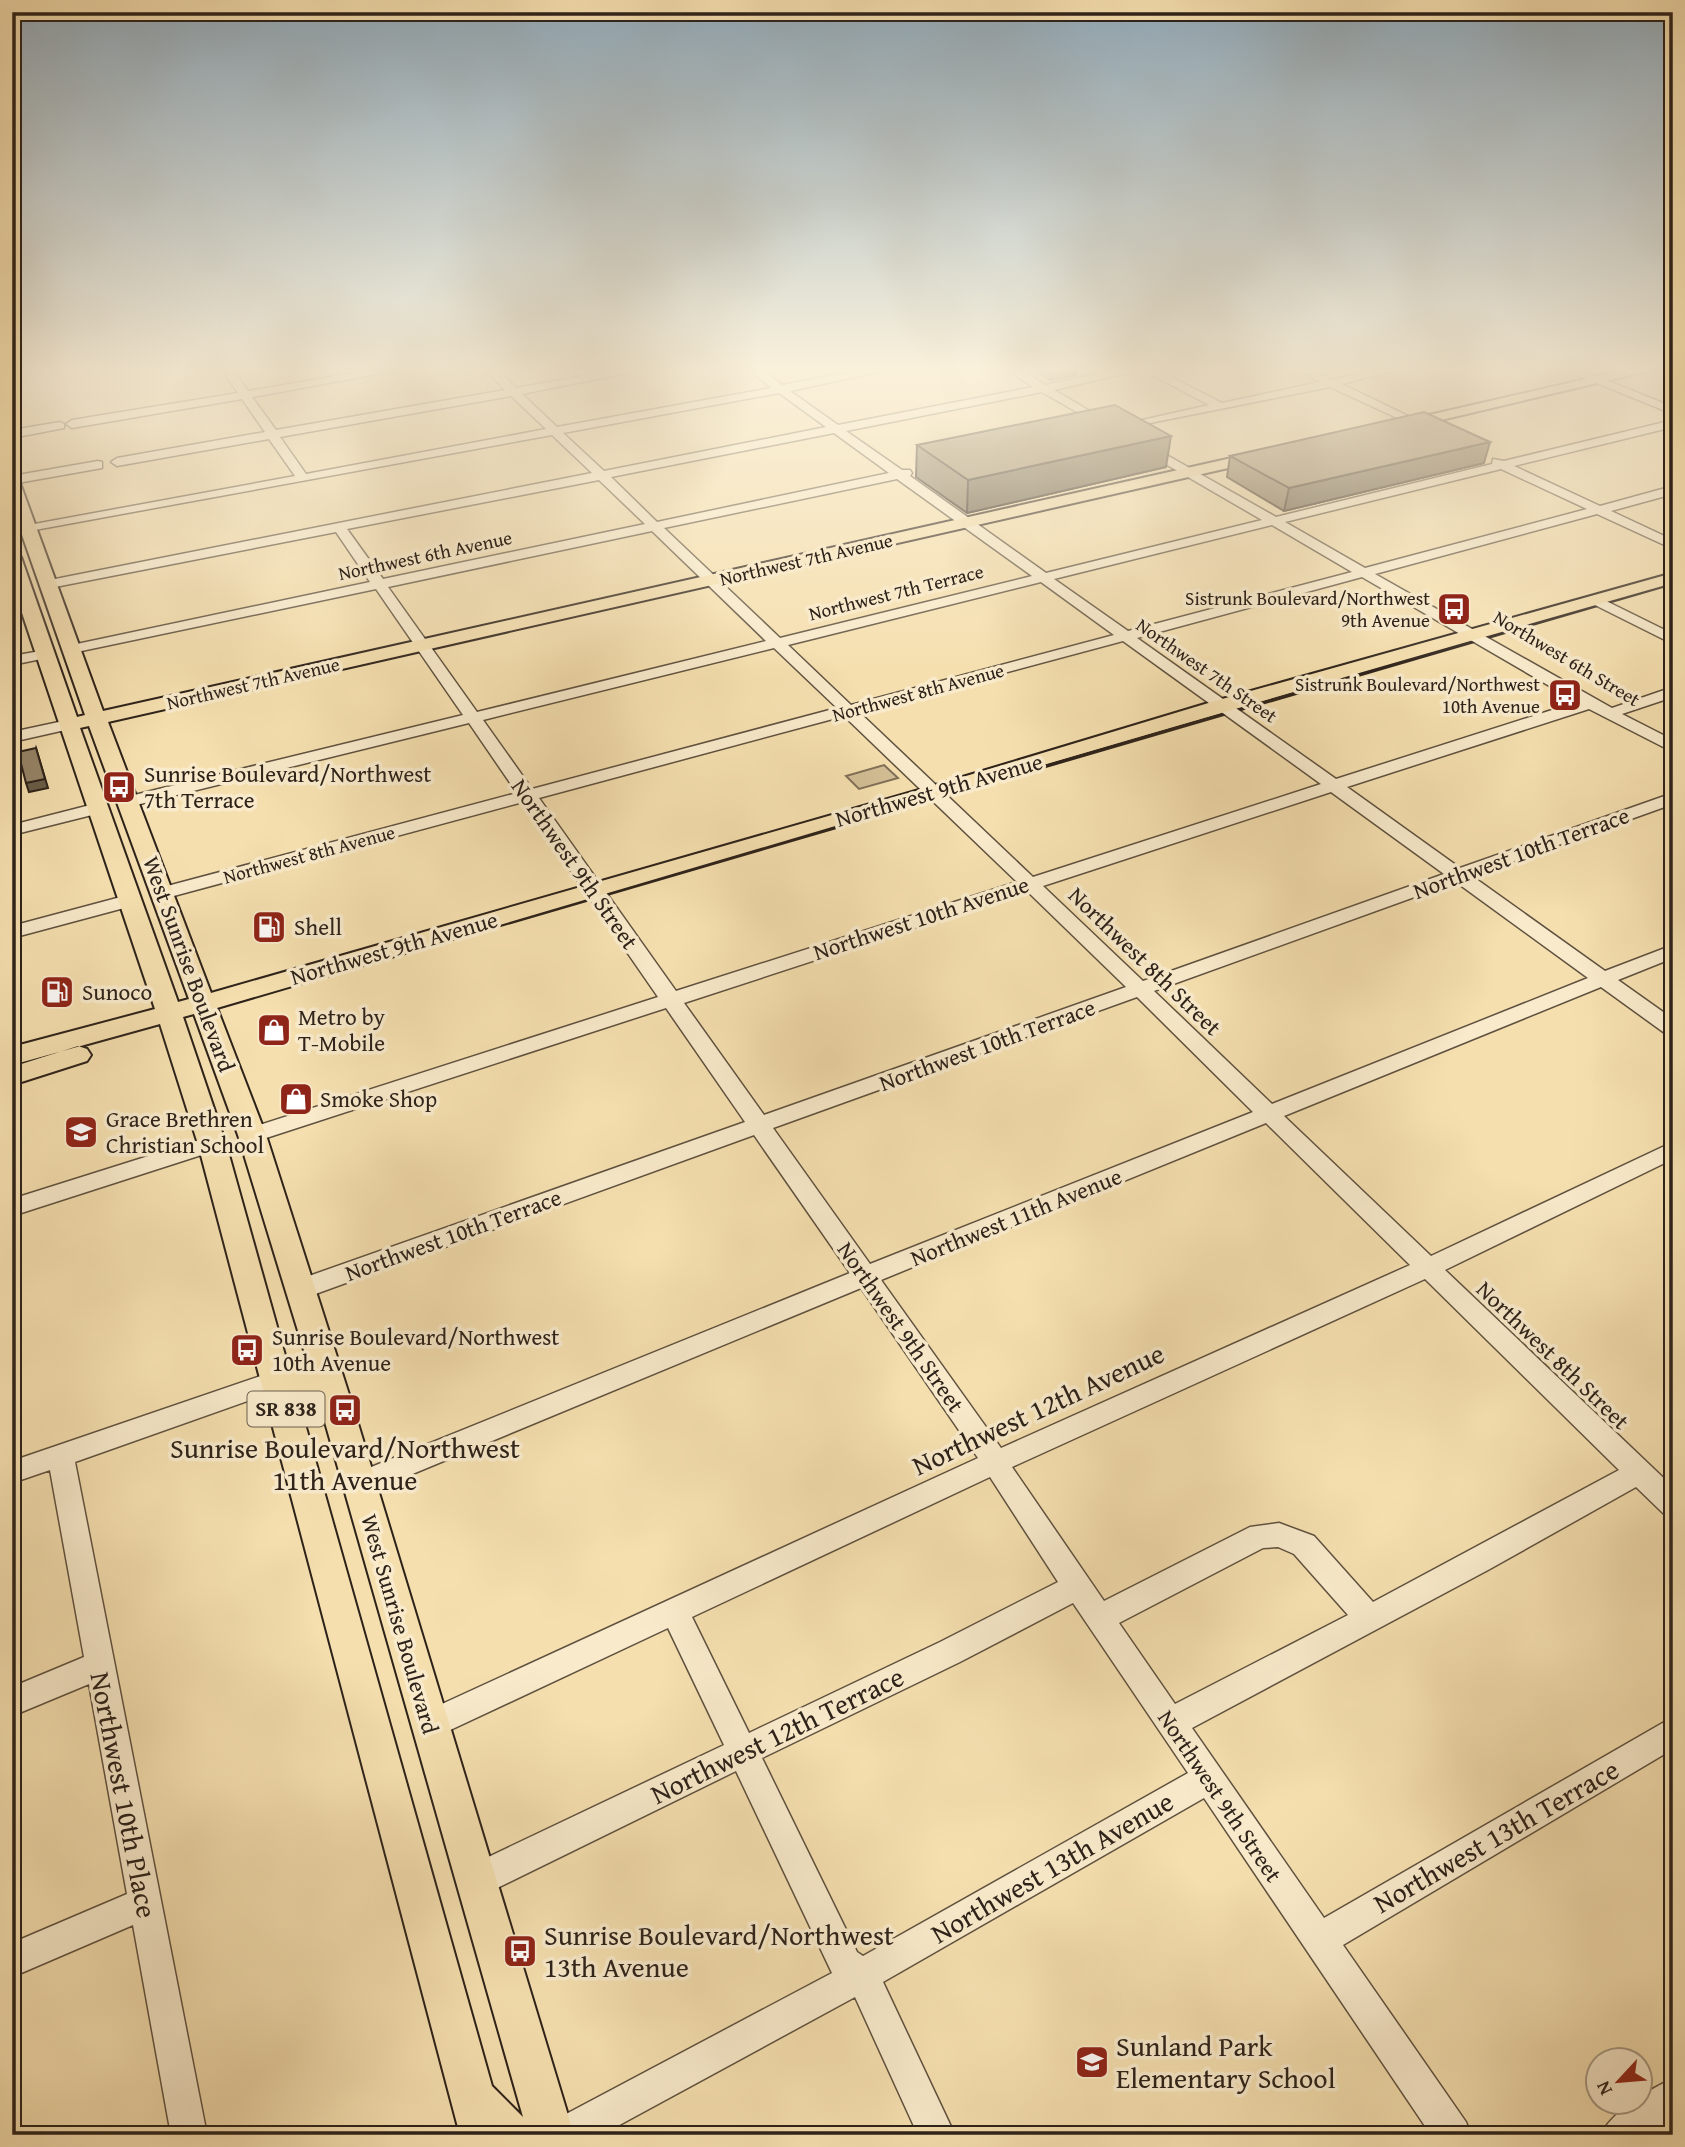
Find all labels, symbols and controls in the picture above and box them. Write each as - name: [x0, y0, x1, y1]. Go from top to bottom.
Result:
- street label: Northwest 6th Avenue: [336, 523, 514, 587]
- street label: Northwest 7th Avenue: [717, 525, 895, 593]
- street label: Northwest 7th Terrace: [806, 557, 986, 627]
- place label: Sistrunk Boulevard/Northwest 9th Avenue: [1185, 584, 1430, 634]
- bus stop icon: Sistrunk Boulevard/Northwest 9th Avenue: [1435, 590, 1473, 628]
- street label: Northwest 6th Street: [1488, 603, 1646, 713]
- street label: Northwest 7th Street: [1131, 611, 1283, 729]
- street label: Northwest 7th Avenue: [164, 649, 342, 717]
- street label: Northwest 8th Avenue: [829, 656, 1007, 728]
- place label: Sistrunk Boulevard/Northwest 10th Avenue: [1295, 670, 1540, 720]
- bus stop icon: Sistrunk Boulevard/Northwest 10th Avenue: [1546, 676, 1584, 714]
- street label: Northwest 9th Avenue: [831, 744, 1046, 835]
- place label: Sunrise Boulevard/Northwest 7th Terrace: [144, 757, 431, 816]
- bus stop icon: Sunrise Boulevard/Northwest 7th Terrace: [100, 768, 138, 806]
- street label: Northwest 9th Street: [504, 772, 647, 956]
- street label: Northwest 10th Terrace: [1408, 798, 1634, 907]
- street label: Northwest 8th Avenue: [220, 818, 398, 890]
- street label: West Sunrise Boulevard: [135, 851, 244, 1077]
- street label: Northwest 10th Avenue: [809, 867, 1033, 968]
- street label: Northwest 8th Street: [1061, 879, 1229, 1043]
- street label: Northwest 9th Avenue: [286, 902, 501, 993]
- fuel station icon: Shell: [250, 908, 288, 946]
- place label: Shell: [294, 910, 342, 943]
- fuel station icon: Sunoco: [38, 973, 76, 1011]
- place label: Sunoco: [82, 975, 152, 1008]
- street label: Northwest 10th Terrace: [874, 990, 1100, 1099]
- place label: Metro by T-Mobile: [298, 1000, 386, 1059]
- shop icon: Metro by T-Mobile: [255, 1011, 293, 1049]
- shop icon: Smoke Shop: [277, 1080, 315, 1118]
- place label: Smoke Shop: [320, 1082, 437, 1115]
- place label: Grace Brethren Christian School: [106, 1102, 264, 1161]
- school or university icon: Grace Brethren Christian School: [62, 1113, 100, 1151]
- street label: Northwest 11th Avenue: [905, 1159, 1126, 1274]
- street label: Northwest 10th Terrace: [340, 1180, 566, 1289]
- street label: Northwest 9th Street: [830, 1235, 973, 1419]
- street label: Northwest 8th Street: [1469, 1273, 1637, 1437]
- place label: Sunrise Boulevard/Northwest 10th Avenue: [272, 1320, 559, 1379]
- bus stop icon: Sunrise Boulevard/Northwest 10th Avenue: [228, 1331, 266, 1369]
- street label: Northwest 12th Avenue: [905, 1332, 1171, 1485]
- bus stop icon: Sunrise Boulevard/Northwest 11th Avenue: [326, 1391, 364, 1429]
- road number: SR 838: [247, 1392, 324, 1426]
- place label: Sunrise Boulevard/Northwest 11th Avenue: [170, 1427, 520, 1500]
- street label: West Sunrise Boulevard: [353, 1510, 448, 1738]
- street label: Northwest 12th Terrace: [643, 1655, 910, 1814]
- street label: Northwest 10th Place: [81, 1668, 168, 1921]
- street label: Northwest 9th Street: [1150, 1703, 1290, 1889]
- street label: Northwest 13th Terrace: [1365, 1748, 1626, 1923]
- street label: Northwest 13th Avenue: [923, 1780, 1181, 1953]
- place label: Sunrise Boulevard/Northwest 13th Avenue: [544, 1914, 894, 1987]
- bus stop icon: Sunrise Boulevard/Northwest 13th Avenue: [501, 1932, 539, 1970]
- place label: Sunland Park Elementary School: [1116, 2025, 1336, 2098]
- school or university icon: Sunland Park Elementary School: [1073, 2043, 1111, 2081]
- north arrow: [1584, 2046, 1654, 2116]
- text: N: [1588, 2076, 1619, 2100]

